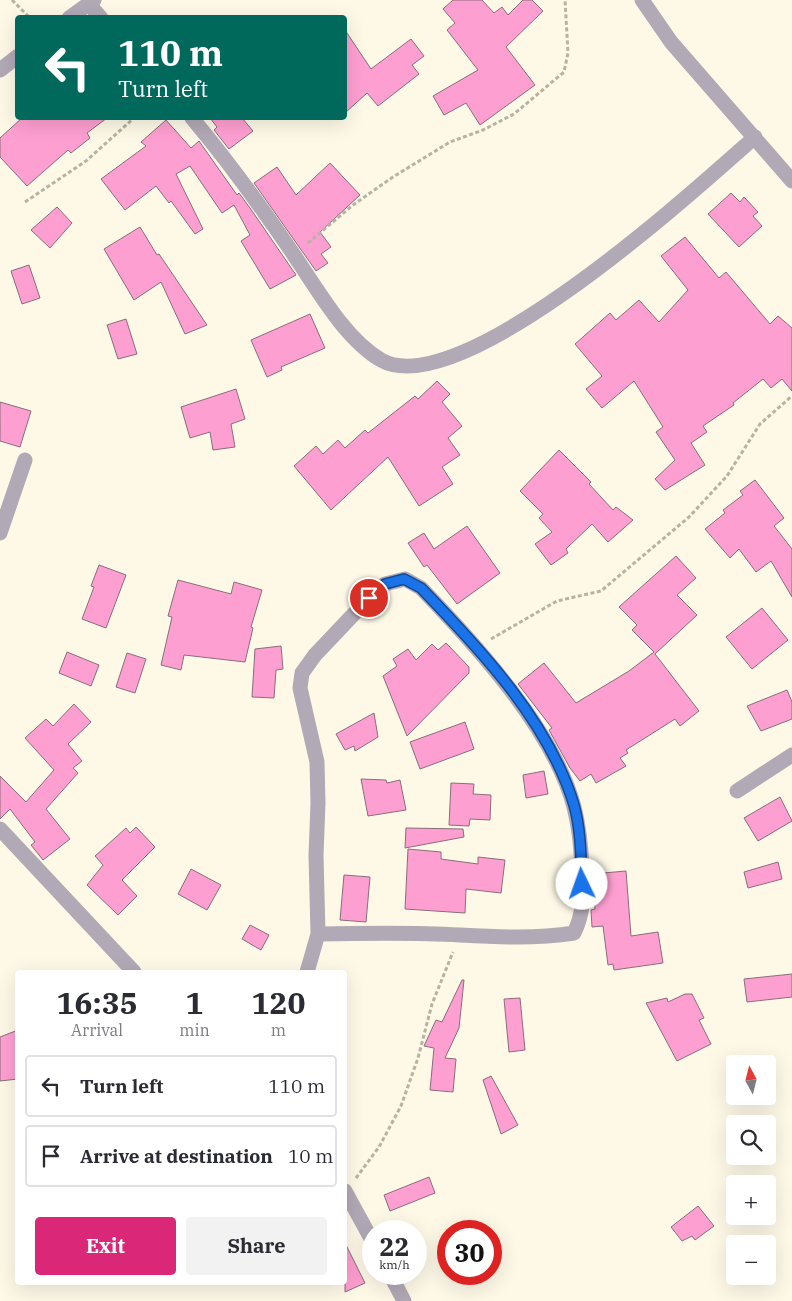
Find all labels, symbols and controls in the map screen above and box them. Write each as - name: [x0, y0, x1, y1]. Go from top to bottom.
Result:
- text: 110 m: [118, 30, 223, 76]
- icon: left: [35, 35, 100, 100]
- text: Turn left: [118, 74, 208, 103]
- pin: [348, 577, 390, 619]
- icon: arrive: [355, 584, 383, 612]
- position arrow: [555, 857, 607, 909]
- text: 16:35: [57, 983, 138, 1022]
- text: 1: [186, 983, 204, 1022]
- text: 120: [251, 983, 305, 1022]
- text: Arrival: [71, 1020, 123, 1040]
- text: min: [179, 1020, 210, 1040]
- text: m: [271, 1020, 286, 1040]
- north arrow: [726, 1055, 776, 1105]
- map controls: [726, 1055, 776, 1285]
- icon: left: [37, 1072, 65, 1100]
- text: Turn left: [80, 1074, 163, 1098]
- text: 110 m: [268, 1074, 325, 1098]
- button: search: [726, 1115, 776, 1165]
- icon: arrive: [37, 1142, 65, 1170]
- text: Arrive at destination: [80, 1144, 273, 1168]
- text: 10 m: [288, 1144, 333, 1168]
- button: +: [726, 1175, 776, 1225]
- button: Exit: [35, 1217, 176, 1275]
- button: Share: [186, 1217, 327, 1275]
- speed limit sign: 30: [437, 1220, 502, 1285]
- text: 22: [379, 1230, 410, 1263]
- button: −: [726, 1235, 776, 1285]
- text: km/h: [379, 1257, 410, 1272]

